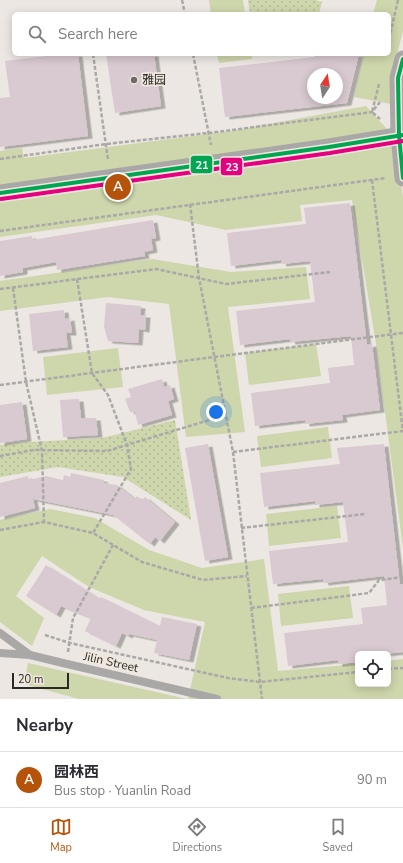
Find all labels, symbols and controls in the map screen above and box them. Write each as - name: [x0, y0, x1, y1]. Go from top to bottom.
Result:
- search box: [12, 12, 391, 56]
- icon: search: [26, 23, 48, 45]
- text: Search here: [58, 24, 138, 44]
- north arrow: [307, 68, 343, 104]
- place label: 雅园: [142, 72, 166, 88]
- marker: 雅园: [129, 75, 139, 85]
- line badge: 21: [190, 155, 213, 174]
- line badge: 23: [220, 157, 243, 176]
- text: 21: [195, 158, 209, 173]
- text: 23: [225, 160, 239, 175]
- pin: A: [105, 172, 131, 202]
- your location: [206, 402, 226, 422]
- street label: Jilin Street: [81, 648, 141, 676]
- map controls: [355, 651, 391, 687]
- button: locate: [355, 651, 391, 687]
- scale bar: [12, 671, 69, 690]
- text: 20 m: [18, 672, 43, 687]
- text: Nearby: [16, 714, 73, 737]
- text: 园林西: [54, 762, 99, 782]
- text: A: [24, 771, 34, 789]
- text: 90 m: [357, 771, 387, 789]
- text: Bus stop · Yuanlin Road: [54, 782, 191, 800]
- tab: Map: [50, 816, 72, 855]
- tab: Directions: [172, 816, 222, 855]
- tab: Saved: [322, 816, 353, 855]

